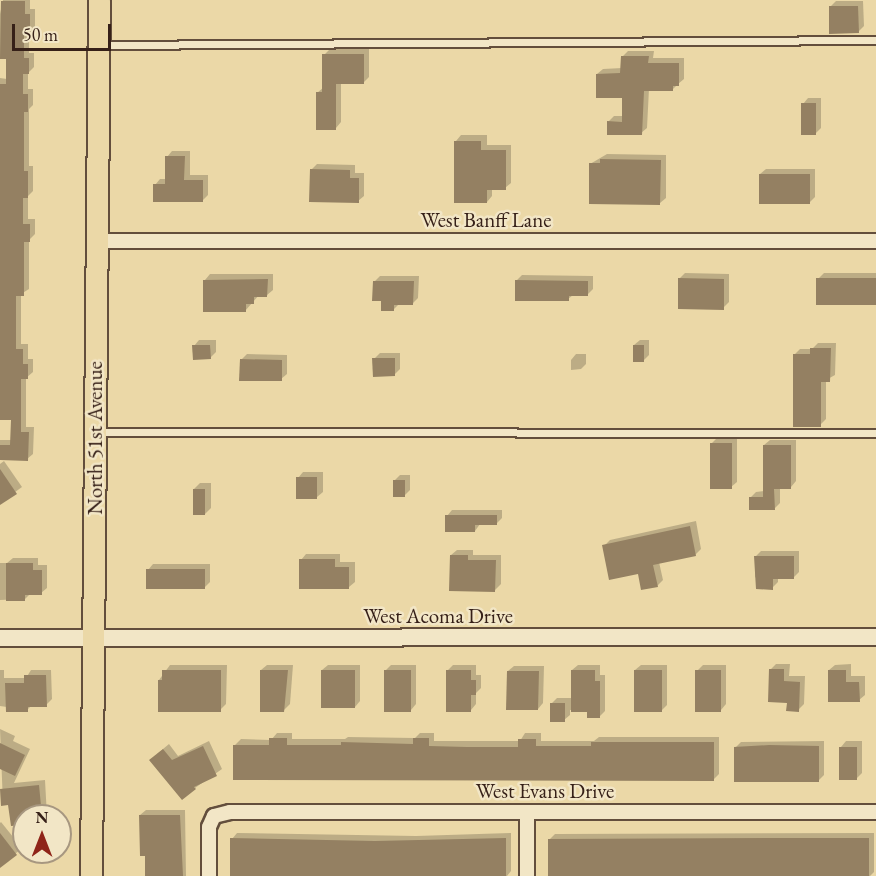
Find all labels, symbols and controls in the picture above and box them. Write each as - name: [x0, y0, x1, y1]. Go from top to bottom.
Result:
- scale bar: [15, 12, 114, 50]
- text: 50 m: [23, 23, 58, 46]
- street label: West Banff Lane: [421, 207, 551, 233]
- street label: North 51st Avenue: [82, 361, 108, 515]
- street label: West Acoma Drive: [363, 603, 513, 629]
- street label: West Evans Drive: [476, 778, 614, 804]
- north arrow: [12, 804, 72, 864]
- text: N: [36, 807, 48, 828]

